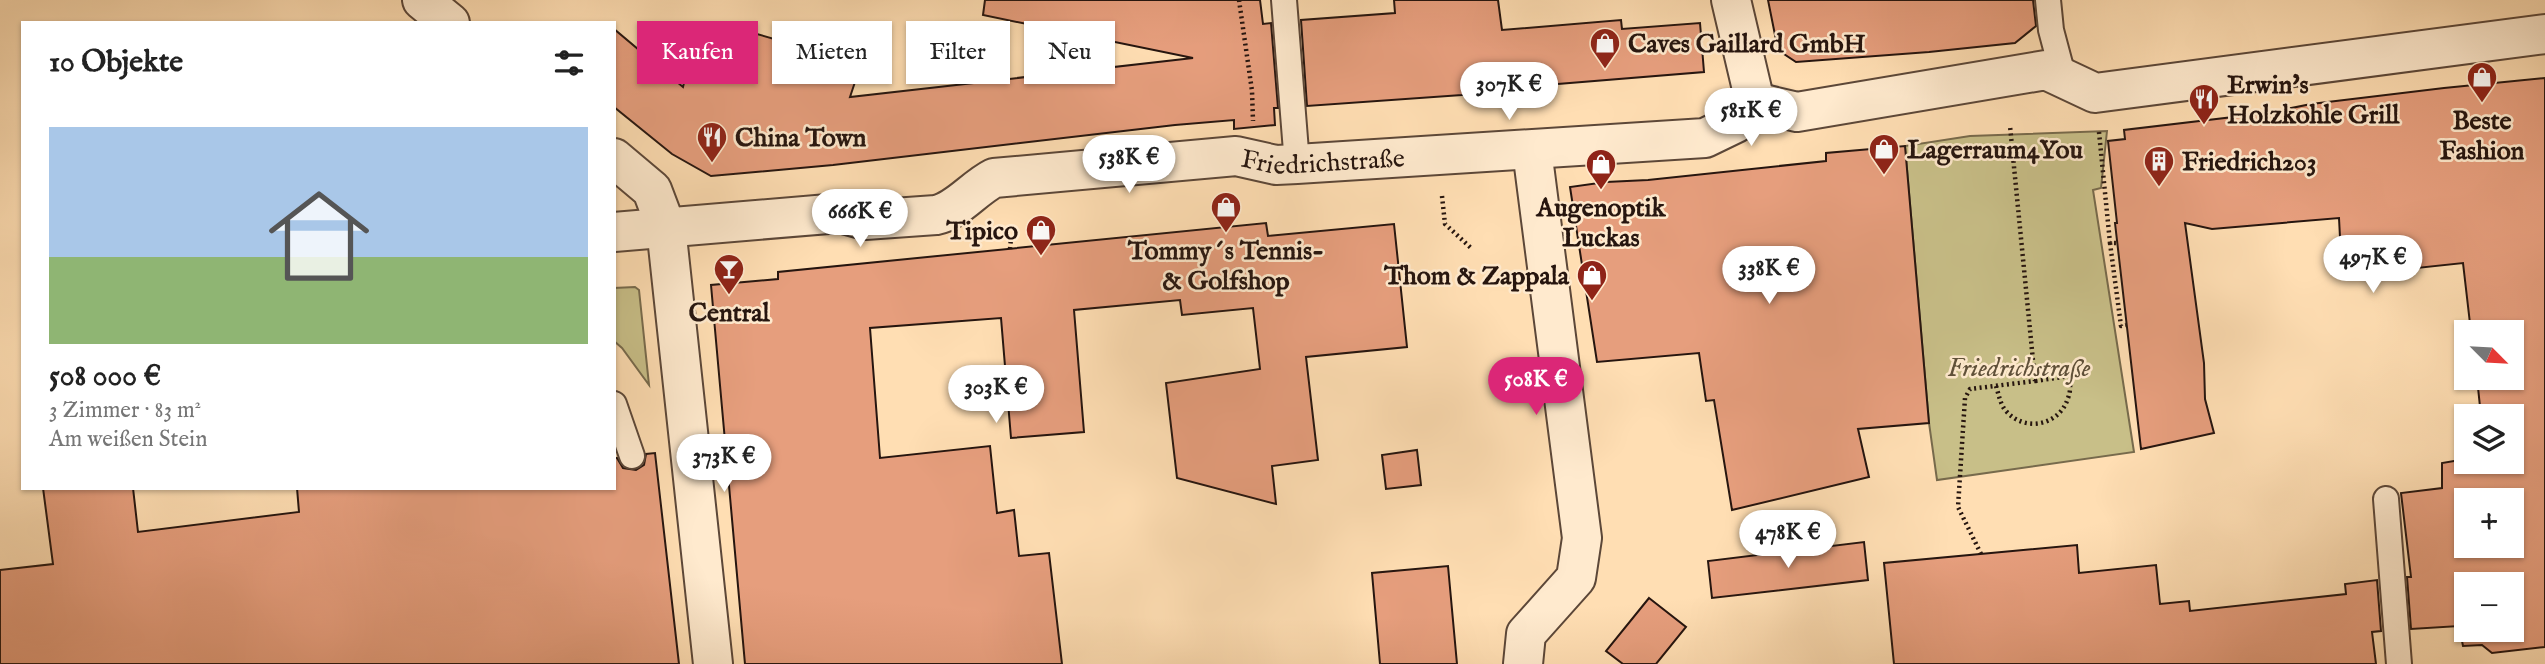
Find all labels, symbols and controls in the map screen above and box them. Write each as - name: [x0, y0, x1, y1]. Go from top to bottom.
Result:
- chip: Kaufen: [637, 21, 758, 84]
- chip: Mieten: [772, 21, 892, 84]
- chip: Filter: [906, 21, 1010, 84]
- chip: Neu: [1024, 21, 1115, 84]
- shop icon: Caves Gaillard GmbH: [1588, 26, 1622, 70]
- place label: Caves Gaillard GmbH: [1628, 28, 1866, 61]
- text: 10 Objekte: [49, 44, 183, 82]
- icon: filters: [550, 44, 588, 82]
- shop icon: Beste Fashion: [2465, 60, 2499, 104]
- pin: 307K €: [1452, 62, 1566, 122]
- place label: Erwin's Holzkohle Grill: [2227, 69, 2400, 132]
- text: 307K €: [1476, 70, 1542, 99]
- restaurant icon: Erwin's Holzkohle Grill: [2187, 82, 2221, 126]
- pin: 581K €: [1694, 88, 1808, 148]
- text: 581K €: [1720, 96, 1782, 125]
- place label: Beste Fashion: [2440, 105, 2525, 168]
- restaurant icon: China Town: [695, 120, 729, 164]
- place label: China Town: [735, 122, 867, 155]
- shop icon: Lagerraum4You: [1867, 132, 1901, 176]
- place label: Lagerraum4You: [1907, 134, 2083, 167]
- pin: 538K €: [1072, 136, 1186, 195]
- street label: Friedrichstraße: [1238, 142, 1406, 183]
- text: 538K €: [1098, 143, 1160, 172]
- building icon: Friedrich203: [2142, 144, 2176, 188]
- place label: Friedrich203: [2182, 146, 2316, 179]
- shop icon: Augenoptik Luckas: [1584, 147, 1618, 191]
- icon: home: [256, 173, 382, 299]
- pin: 666K €: [803, 190, 917, 249]
- shop icon: Tommy´s Tennis- & Golfshop: [1209, 190, 1243, 234]
- place label: Augenoptik Luckas: [1536, 192, 1667, 255]
- text: 666K €: [828, 197, 892, 226]
- shop icon: Tipico: [1024, 213, 1058, 257]
- place label: Tipico: [945, 215, 1018, 248]
- place label: Tommy´s Tennis- & Golfshop: [1127, 235, 1324, 298]
- pin: 497K €: [2316, 236, 2430, 295]
- text: 497K €: [2339, 243, 2407, 272]
- pin: 338K €: [1712, 246, 1826, 306]
- bar icon: Central: [712, 252, 746, 296]
- text: 338K €: [1738, 254, 1800, 283]
- shop icon: Thom & Zappala: [1575, 258, 1609, 302]
- place label: Thom & Zappala: [1383, 260, 1570, 293]
- place label: Central: [688, 297, 770, 330]
- north arrow: [2454, 320, 2524, 390]
- map controls: [2454, 320, 2524, 642]
- park label: Friedrichstraße: [1948, 352, 2091, 385]
- text: 508 000 €: [49, 358, 161, 396]
- pin: 508K €: [1479, 358, 1593, 417]
- text: 508K €: [1504, 365, 1568, 394]
- pin: 303K €: [939, 366, 1053, 425]
- text: 303K €: [964, 373, 1028, 402]
- text: 3 Zimmer · 83 m²: [49, 396, 201, 425]
- button: layers: [2454, 404, 2524, 474]
- text: Am weißen Stein: [49, 425, 207, 454]
- pin: 373K €: [667, 434, 781, 494]
- text: 373K €: [692, 442, 756, 471]
- button: +: [2454, 488, 2524, 558]
- pin: 478K €: [1731, 510, 1845, 570]
- text: 478K €: [1755, 518, 1821, 547]
- button: −: [2454, 572, 2524, 642]

